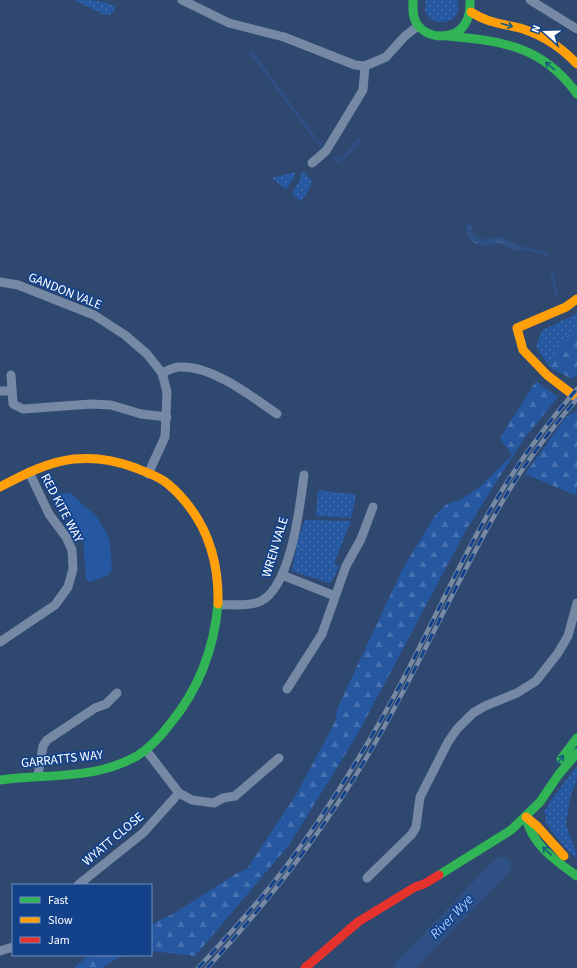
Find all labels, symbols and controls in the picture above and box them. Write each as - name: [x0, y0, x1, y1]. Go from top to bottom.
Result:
- north arrow: [525, 12, 565, 52]
- one-way arrow: [500, 22, 513, 29]
- text: N: [528, 23, 544, 35]
- one-way arrow: [545, 61, 555, 70]
- street label: GANDON VALE: [26, 268, 105, 314]
- street label: RED KITE WAY: [36, 470, 88, 546]
- street label: WREN VALE: [257, 514, 293, 579]
- street label: GARRATTS WAY: [20, 746, 105, 772]
- one-way arrow: [556, 755, 564, 766]
- street label: WYATT CLOSE: [79, 808, 148, 870]
- one-way arrow: [542, 846, 552, 856]
- legend: [12, 884, 152, 956]
- water label: River Wye: [426, 890, 479, 944]
- text: Fast: [48, 892, 68, 909]
- text: Slow: [48, 912, 73, 929]
- text: Jam: [48, 932, 70, 949]

